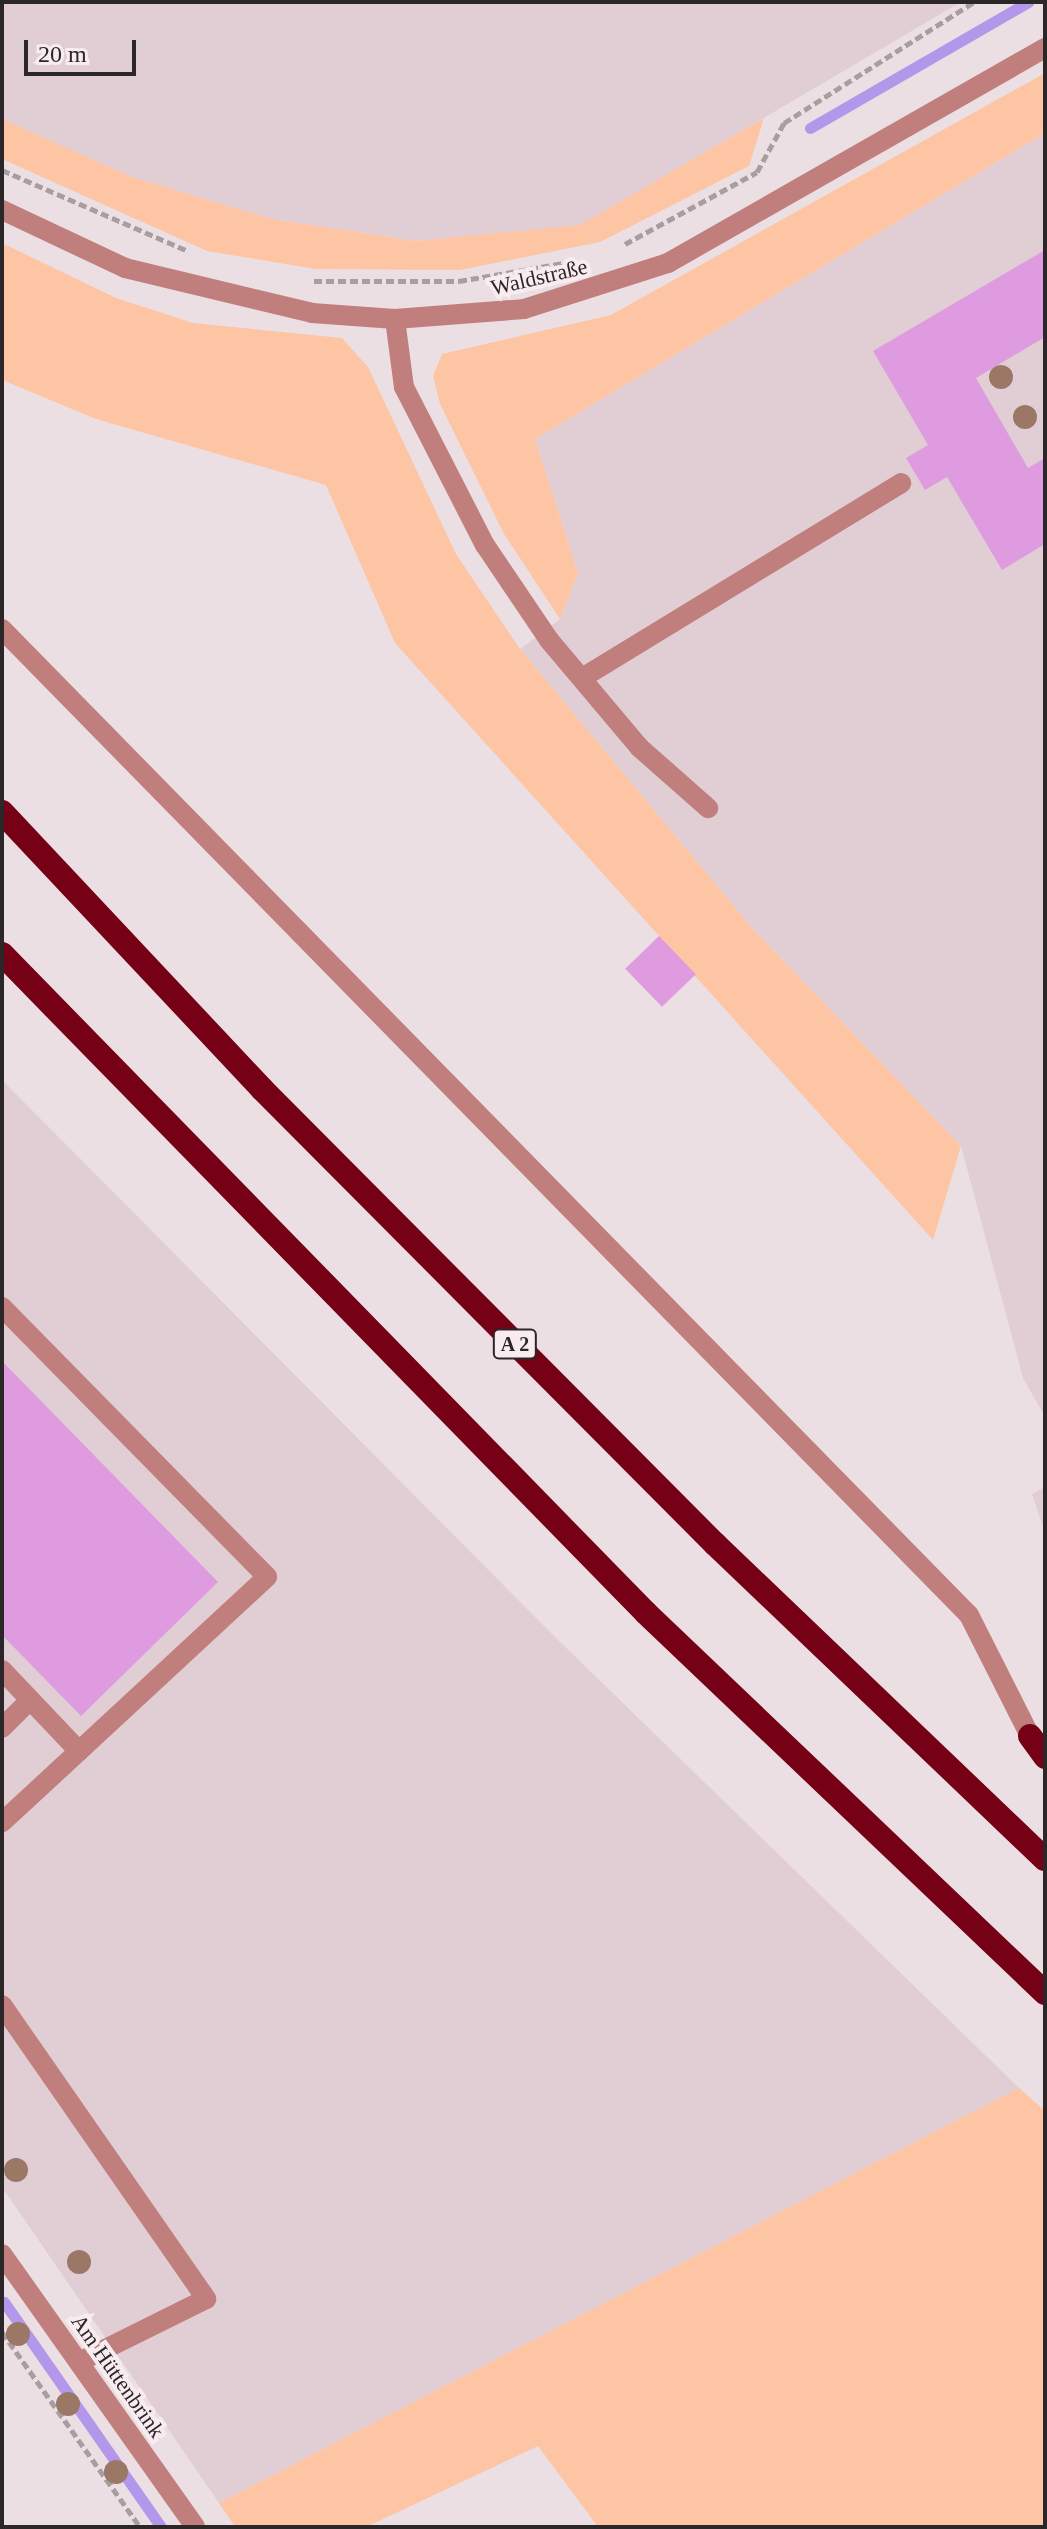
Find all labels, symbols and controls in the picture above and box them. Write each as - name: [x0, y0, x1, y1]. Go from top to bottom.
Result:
- scale bar: [28, 24, 140, 74]
- text: 20 m: [38, 41, 87, 67]
- street label: Waldstraße: [488, 253, 590, 301]
- road number: A 2: [491, 1328, 539, 1360]
- street label: Am Hüttenbrink: [66, 2309, 170, 2443]

